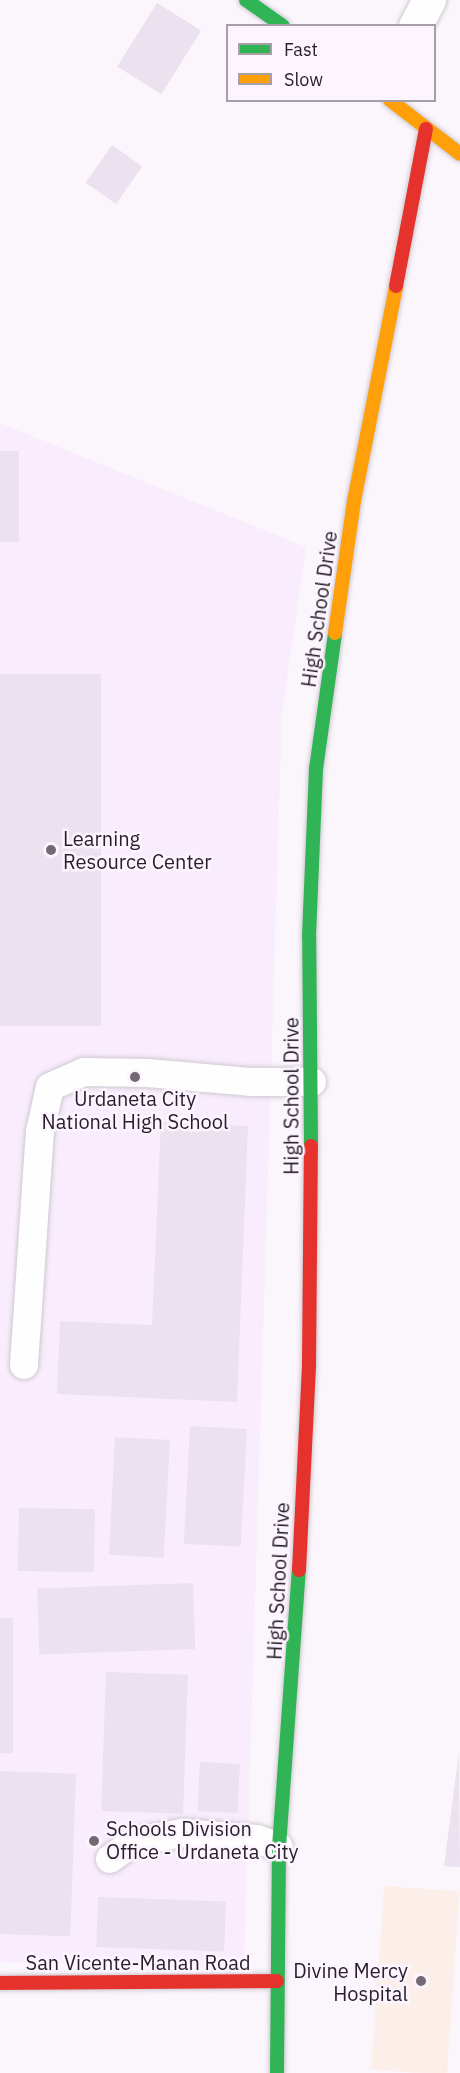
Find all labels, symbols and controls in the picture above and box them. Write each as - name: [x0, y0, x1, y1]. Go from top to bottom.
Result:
- legend: [226, 24, 436, 102]
- text: Fast: [284, 38, 318, 61]
- text: Slow: [284, 68, 323, 91]
- street label: High School Drive: [296, 529, 342, 689]
- place label: Learning Resource Center: [63, 826, 212, 873]
- marker: Learning Resource Center: [44, 843, 58, 857]
- street label: High School Drive: [279, 1017, 303, 1175]
- marker: Urdaneta City National High School: [128, 1070, 142, 1084]
- place label: Urdaneta City National High School: [42, 1086, 228, 1133]
- street label: High School Drive: [262, 1502, 294, 1660]
- place label: Schools Division Office - Urdaneta City: [106, 1817, 299, 1864]
- marker: Schools Division Office - Urdaneta City: [87, 1834, 101, 1848]
- street label: San Vicente-Manan Road: [26, 1950, 250, 1974]
- place label: Divine Mercy Hospital: [293, 1958, 408, 2005]
- marker: Divine Mercy Hospital: [412, 1972, 430, 1990]

